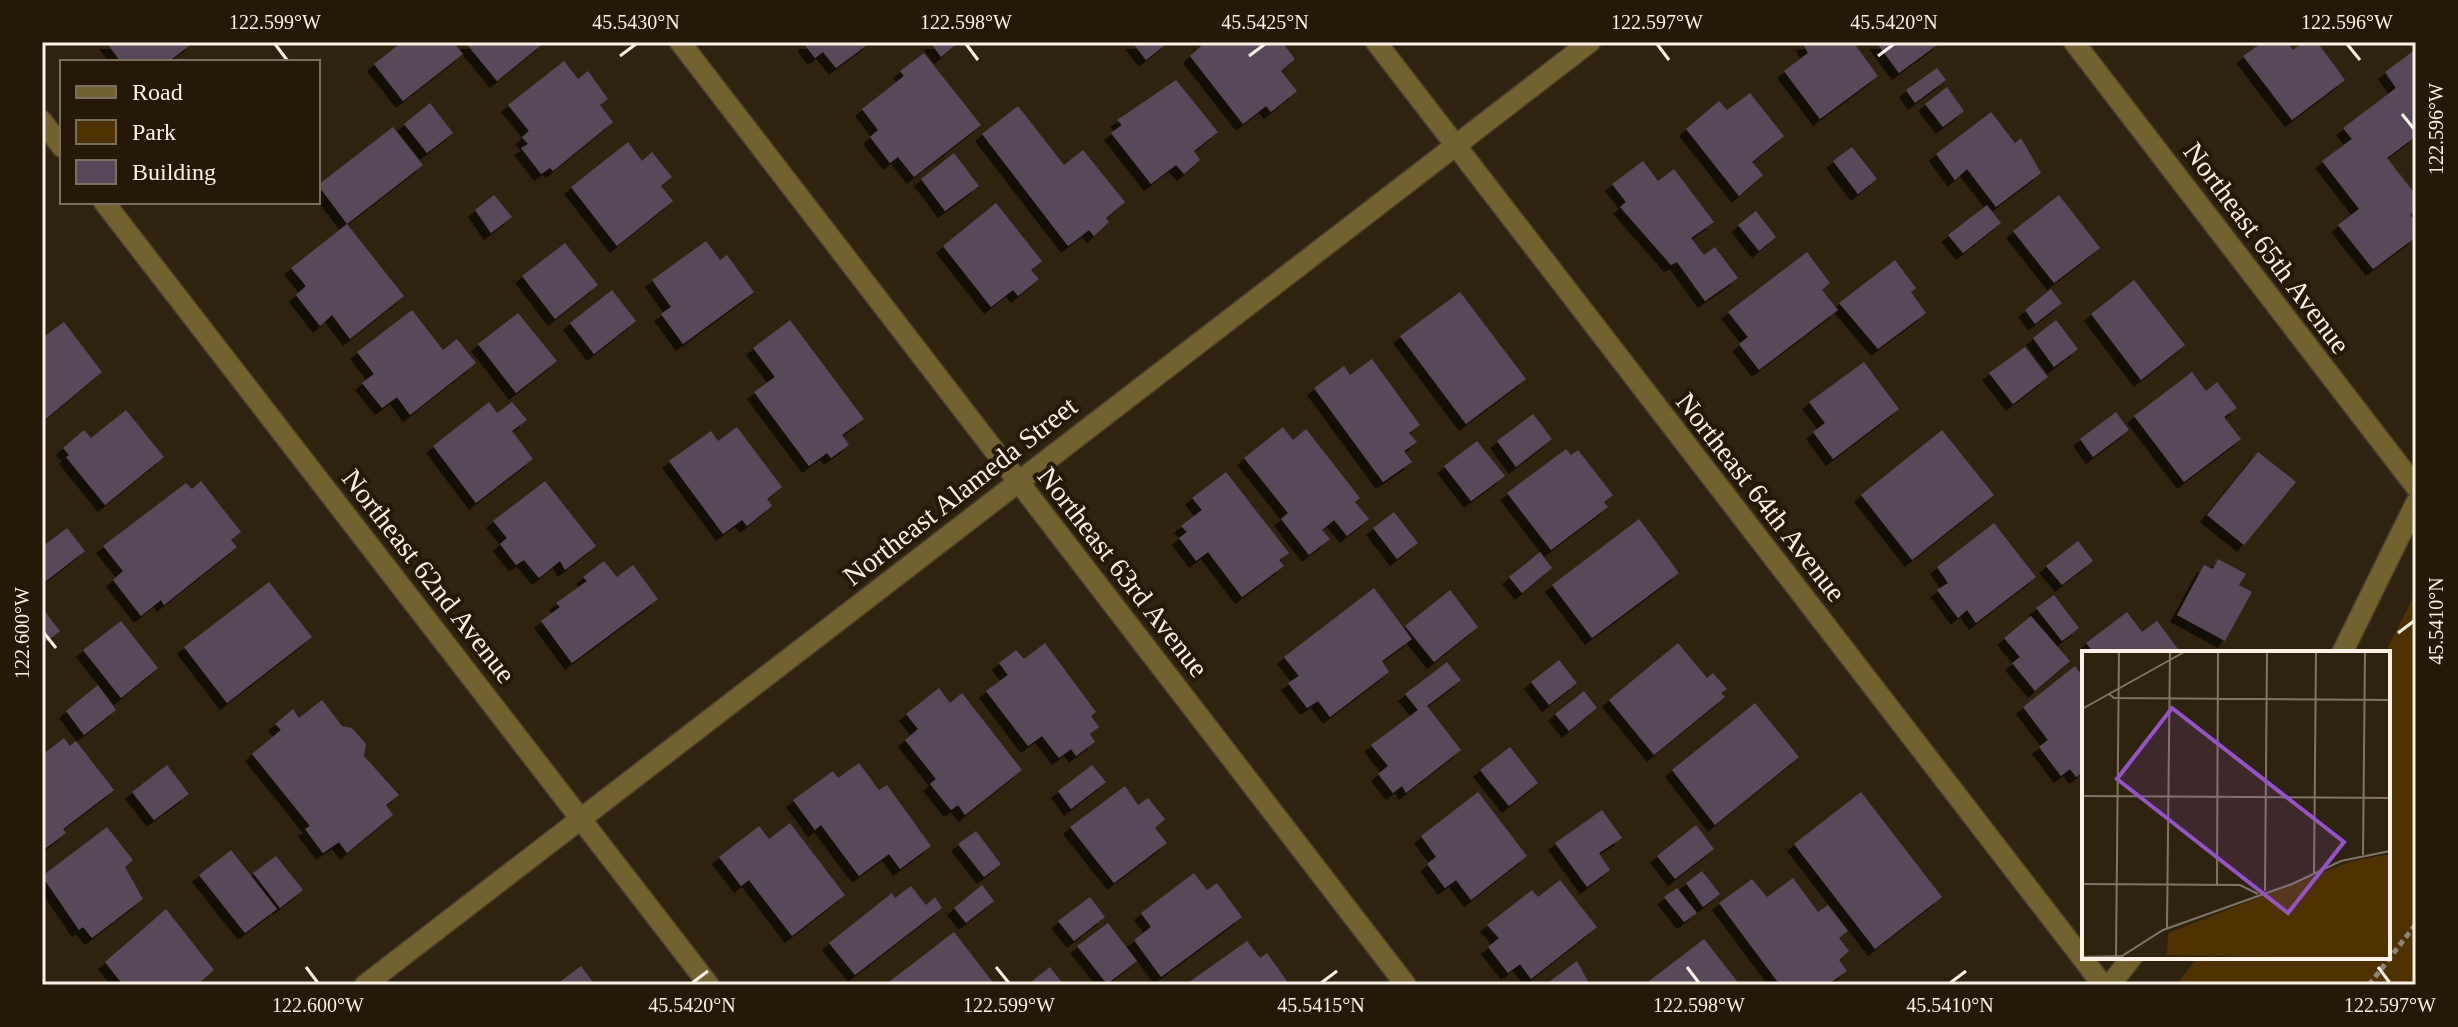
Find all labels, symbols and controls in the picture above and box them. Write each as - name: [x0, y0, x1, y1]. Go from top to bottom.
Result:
- text: 122.599°W: [229, 11, 321, 33]
- text: 45.5430°N: [592, 11, 680, 33]
- text: 122.598°W: [920, 11, 1012, 33]
- text: 45.5425°N: [1221, 11, 1309, 33]
- text: 122.597°W: [1611, 11, 1703, 33]
- text: 45.5420°N: [1850, 11, 1938, 33]
- text: 122.596°W: [2301, 11, 2393, 33]
- legend: [60, 60, 320, 204]
- text: Road: [132, 79, 183, 105]
- text: 122.596°W: [2425, 83, 2447, 175]
- text: Park: [132, 119, 176, 145]
- street label: Northeast 65th Avenue: [2178, 136, 2356, 360]
- text: Building: [132, 159, 216, 185]
- street label: Northeast 64th Avenue: [1670, 387, 1852, 607]
- street label: Northeast Alameda Street: [837, 390, 1083, 592]
- street label: Northeast 63rd Avenue: [1031, 461, 1215, 683]
- street label: Northeast 62nd Avenue: [336, 463, 522, 689]
- text: 45.5410°N: [2425, 577, 2447, 665]
- text: 122.600°W: [11, 587, 33, 679]
- inset map: [2082, 651, 2390, 959]
- text: 122.600°W: [272, 994, 364, 1016]
- text: 45.5420°N: [648, 994, 736, 1016]
- text: 122.599°W: [963, 994, 1055, 1016]
- text: 45.5415°N: [1277, 994, 1365, 1016]
- text: 122.598°W: [1653, 994, 1745, 1016]
- text: 45.5410°N: [1906, 994, 1994, 1016]
- text: 122.597°W: [2344, 994, 2436, 1016]

